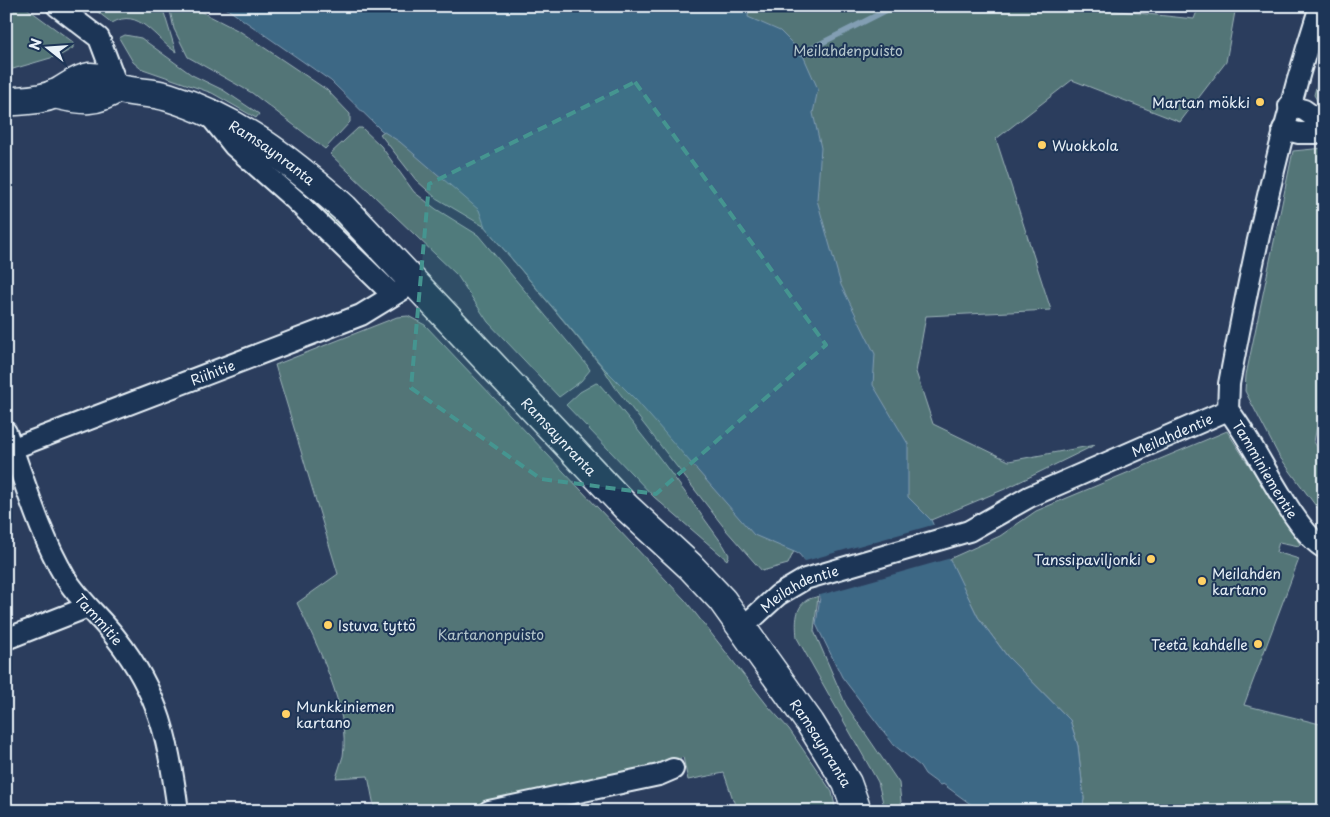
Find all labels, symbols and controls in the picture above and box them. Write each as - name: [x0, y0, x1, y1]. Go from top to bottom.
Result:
- north arrow: [22, 22, 72, 72]
- text: N: [23, 36, 47, 52]
- park label: Meilahdenpuisto: [793, 40, 903, 61]
- place label: Martan mökki: [1152, 92, 1250, 113]
- marker: Martan mökki: [1254, 96, 1266, 108]
- street label: Ramsaynranta: [225, 114, 320, 190]
- place label: Wuokkola: [1052, 135, 1118, 156]
- marker: Wuokkola: [1036, 139, 1048, 151]
- street label: Riihitie: [187, 354, 238, 390]
- street label: Ramsaynranta: [517, 392, 602, 481]
- street label: Meilahdentie: [1128, 408, 1216, 462]
- street label: Tamminiementie: [1228, 416, 1303, 522]
- place label: Tanssipaviljonki: [1034, 549, 1141, 570]
- marker: Tanssipaviljonki: [1145, 553, 1157, 565]
- street label: Meilahdentie: [755, 559, 841, 617]
- place label: Meilahden kartano: [1212, 563, 1281, 600]
- marker: Meilahden kartano: [1196, 575, 1208, 587]
- street label: Tammitie: [70, 588, 128, 649]
- place label: Istuva tyttö: [338, 615, 416, 636]
- marker: Istuva tyttö: [322, 619, 334, 631]
- park label: Kartanonpuisto: [438, 624, 544, 645]
- place label: Teetä kahdelle: [1151, 634, 1248, 655]
- marker: Teetä kahdelle: [1252, 638, 1264, 650]
- street label: Ramsaynranta: [785, 694, 858, 791]
- place label: Munkkiniemen kartano: [296, 696, 395, 733]
- marker: Munkkiniemen kartano: [280, 708, 292, 720]

